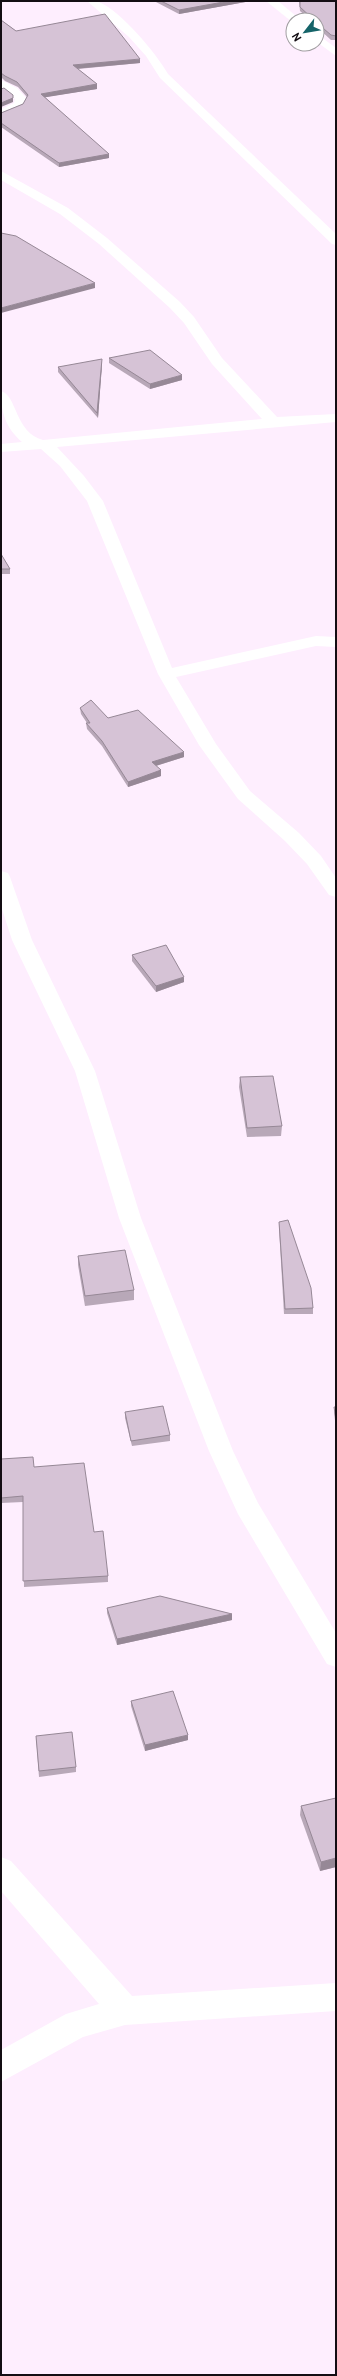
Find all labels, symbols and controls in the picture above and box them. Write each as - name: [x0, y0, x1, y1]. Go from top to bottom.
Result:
- north arrow: [285, 12, 325, 52]
- text: N: [289, 30, 305, 44]

